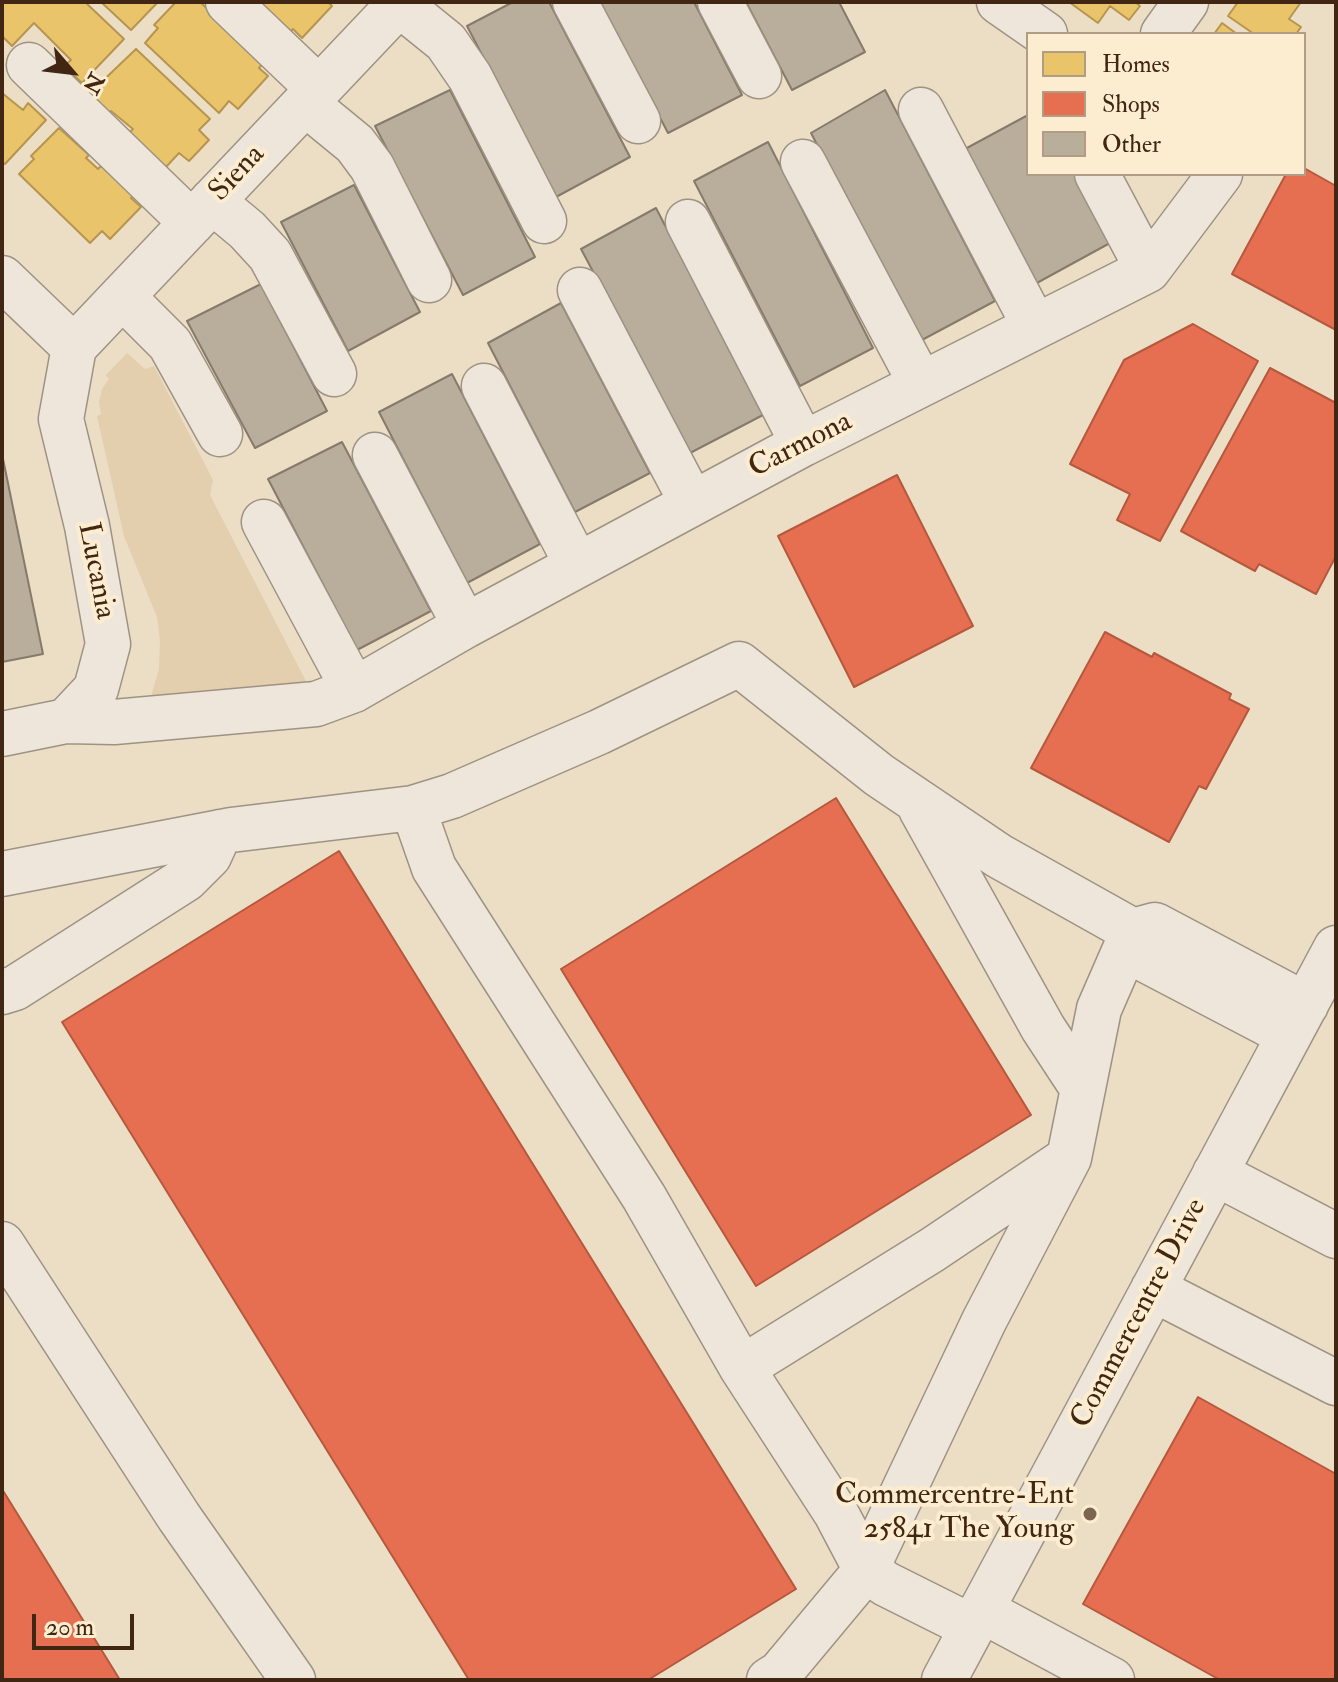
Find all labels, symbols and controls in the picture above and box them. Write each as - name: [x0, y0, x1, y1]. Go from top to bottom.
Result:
- north arrow: [32, 32, 112, 112]
- legend: [1026, 32, 1306, 176]
- text: Homes: [1102, 49, 1170, 80]
- text: N: [76, 68, 110, 99]
- text: Shops: [1102, 89, 1160, 120]
- text: Other: [1102, 129, 1161, 160]
- street label: Siena: [203, 138, 273, 210]
- street label: Carmona: [743, 405, 859, 487]
- street label: Lucania: [68, 520, 122, 622]
- street label: Commercentre Drive: [1064, 1193, 1216, 1435]
- place label: Commercentre-Ent 25841 The Young: [835, 1479, 1074, 1550]
- marker: Commercentre-Ent 25841 The Young: [1081, 1505, 1099, 1523]
- scale bar: [36, 1598, 138, 1648]
- text: 20 m: [46, 1612, 94, 1643]

